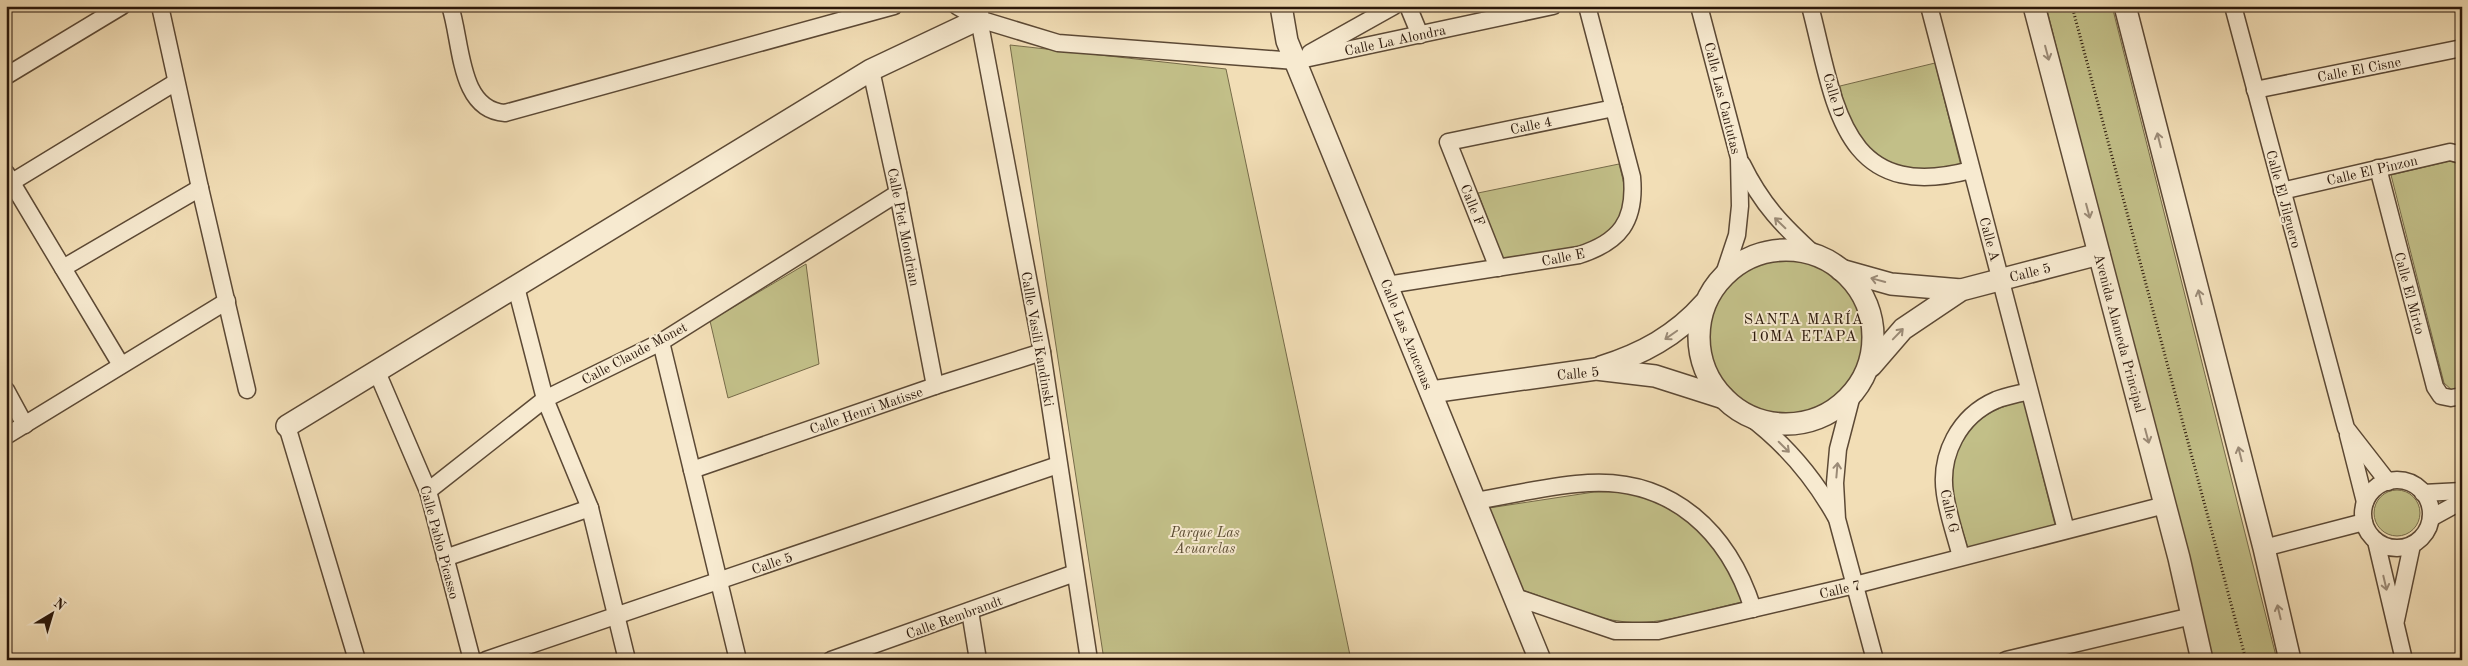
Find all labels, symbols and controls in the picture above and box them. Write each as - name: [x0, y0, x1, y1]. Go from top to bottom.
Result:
- street label: Calle La Alondra: [1343, 23, 1447, 59]
- street label: Calle Las Cantutas: [1701, 41, 1743, 156]
- one-way arrow: [2042, 45, 2052, 61]
- street label: Calle El Cisne: [2316, 55, 2402, 85]
- street label: Calle D: [1820, 72, 1846, 119]
- street label: Calle 4: [1509, 115, 1553, 137]
- one-way arrow: [2154, 132, 2163, 148]
- street label: Calle El Jilguero: [2263, 149, 2303, 250]
- street label: Calle El Pinzon: [2325, 154, 2420, 188]
- street label: Calle Piet Mondrian: [885, 167, 921, 288]
- street label: Calle F: [1457, 182, 1487, 228]
- one-way arrow: [2084, 202, 2093, 218]
- street label: Calle A: [1976, 216, 2002, 263]
- one-way arrow: [1774, 217, 1787, 229]
- street label: Calle E: [1540, 247, 1586, 269]
- street label: Calle El Mirto: [2391, 251, 2427, 336]
- street label: Avenida Alameda Principal: [2091, 252, 2147, 414]
- street label: Calle 5: [2008, 261, 2052, 285]
- street label: Callle Vasili Kandinski: [1018, 271, 1056, 408]
- one-way arrow: [1870, 275, 1886, 284]
- street label: Calle Las Azucenas: [1377, 277, 1435, 392]
- one-way arrow: [2194, 290, 2204, 306]
- district label: SANTA MARÍA 10MA ETAPA: [1744, 310, 1864, 345]
- street label: Calle Claude Monet: [580, 320, 689, 388]
- one-way arrow: [1892, 328, 1904, 341]
- one-way arrow: [1664, 330, 1678, 340]
- street label: Calle 5: [1556, 365, 1600, 383]
- street label: Calle Henri Matisse: [808, 385, 925, 437]
- one-way arrow: [2143, 427, 2152, 443]
- one-way arrow: [1778, 440, 1790, 453]
- one-way arrow: [2235, 447, 2244, 463]
- one-way arrow: [1832, 462, 1841, 478]
- street label: Calle Pablo Picasso: [417, 484, 461, 601]
- street label: Calle G: [1937, 488, 1961, 534]
- park label: Parque Las Acuarelas: [1169, 526, 1240, 556]
- street label: Calle 5: [750, 550, 795, 577]
- one-way arrow: [2381, 574, 2390, 590]
- street label: Calle 7: [1818, 578, 1862, 602]
- north arrow: [28, 588, 78, 638]
- street label: Calle Rembrandt: [904, 594, 1004, 642]
- text: N: [51, 596, 68, 614]
- one-way arrow: [2274, 605, 2283, 621]

